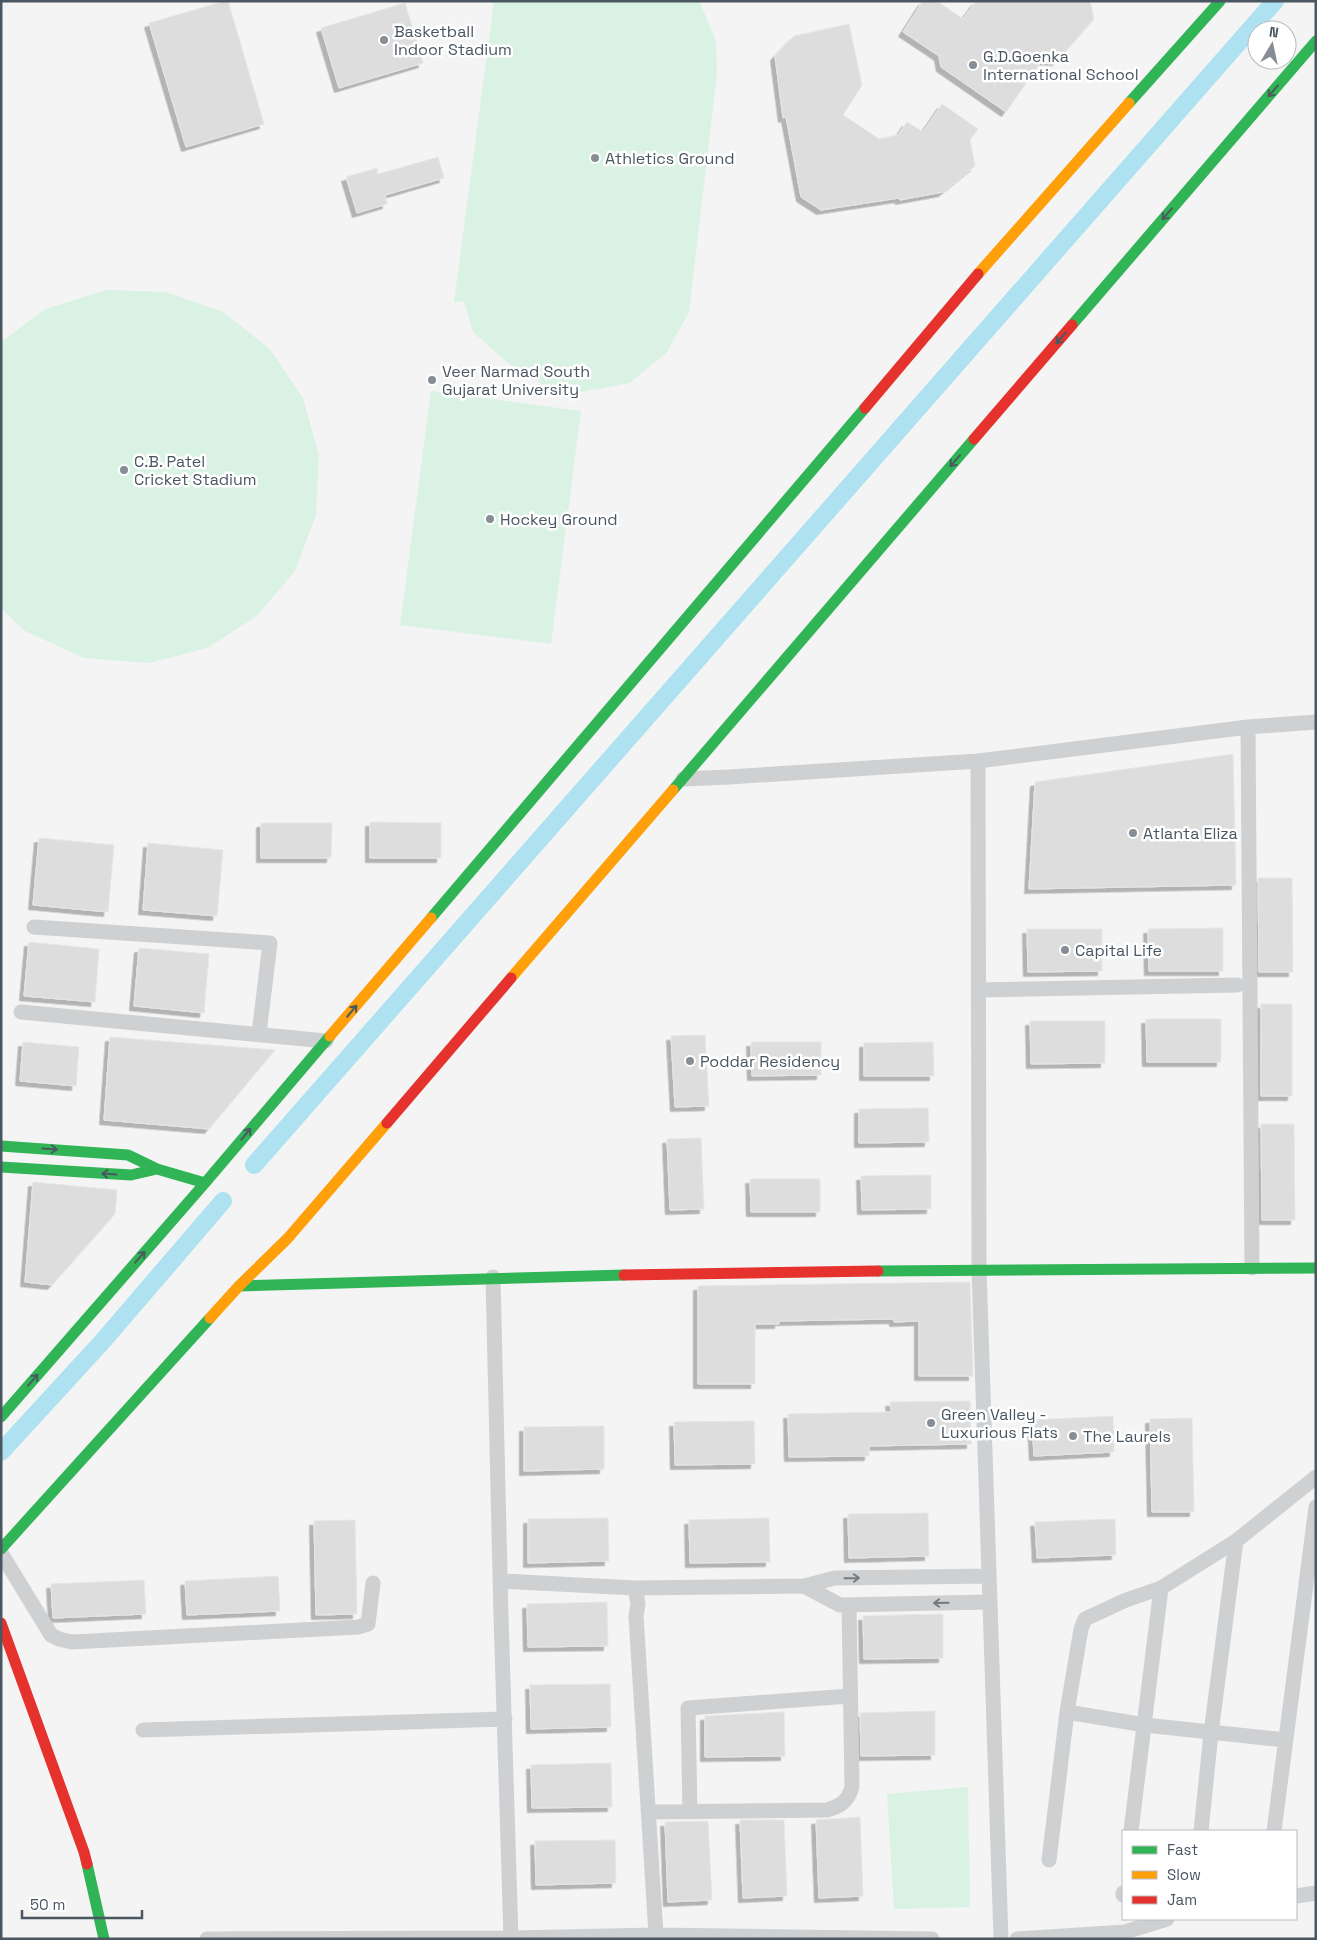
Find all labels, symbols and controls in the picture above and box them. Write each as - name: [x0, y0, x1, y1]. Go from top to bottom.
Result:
- north arrow: [1247, 20, 1297, 70]
- place label: Basketball Indoor Stadium: [394, 21, 512, 60]
- text: N: [1268, 23, 1280, 42]
- marker: Basketball Indoor Stadium: [378, 34, 390, 46]
- place label: G.D.Goenka International School: [983, 46, 1139, 85]
- marker: G.D.Goenka International School: [967, 59, 979, 71]
- one-way arrow: [1267, 84, 1278, 97]
- place label: Athletics Ground: [605, 148, 735, 169]
- marker: Athletics Ground: [589, 152, 601, 164]
- one-way arrow: [1161, 208, 1173, 221]
- one-way arrow: [1055, 331, 1067, 344]
- place label: Veer Narmad South Gujarat University: [442, 361, 590, 400]
- marker: Veer Narmad South Gujarat University: [426, 374, 438, 386]
- place label: C.B. Patel Cricket Stadium: [134, 451, 256, 490]
- one-way arrow: [950, 454, 961, 467]
- marker: C.B. Patel Cricket Stadium: [118, 464, 130, 476]
- place label: Hockey Ground: [500, 509, 618, 530]
- marker: Hockey Ground: [484, 513, 496, 525]
- place label: Atlanta Eliza: [1143, 823, 1238, 844]
- marker: Atlanta Eliza: [1127, 827, 1139, 839]
- place label: Capital Life: [1075, 940, 1162, 961]
- marker: Capital Life: [1059, 944, 1071, 956]
- one-way arrow: [346, 1004, 357, 1017]
- place label: Poddar Residency: [700, 1051, 840, 1072]
- marker: Poddar Residency: [684, 1055, 696, 1067]
- one-way arrow: [241, 1128, 252, 1141]
- one-way arrow: [42, 1145, 58, 1154]
- one-way arrow: [102, 1169, 118, 1178]
- one-way arrow: [134, 1251, 146, 1264]
- one-way arrow: [28, 1373, 39, 1386]
- place label: Green Valley - Luxurious Flats: [941, 1404, 1058, 1443]
- marker: Green Valley - Luxurious Flats: [925, 1417, 937, 1429]
- place label: The Laurels: [1083, 1426, 1171, 1447]
- marker: The Laurels: [1067, 1430, 1079, 1442]
- one-way arrow: [844, 1573, 860, 1583]
- one-way arrow: [934, 1598, 950, 1608]
- legend: [1122, 1830, 1297, 1920]
- text: Fast: [1167, 1840, 1198, 1859]
- text: Slow: [1167, 1865, 1201, 1884]
- scale bar: [22, 1888, 142, 1920]
- text: Jam: [1167, 1890, 1197, 1909]
- text: 50 m: [30, 1895, 65, 1914]

